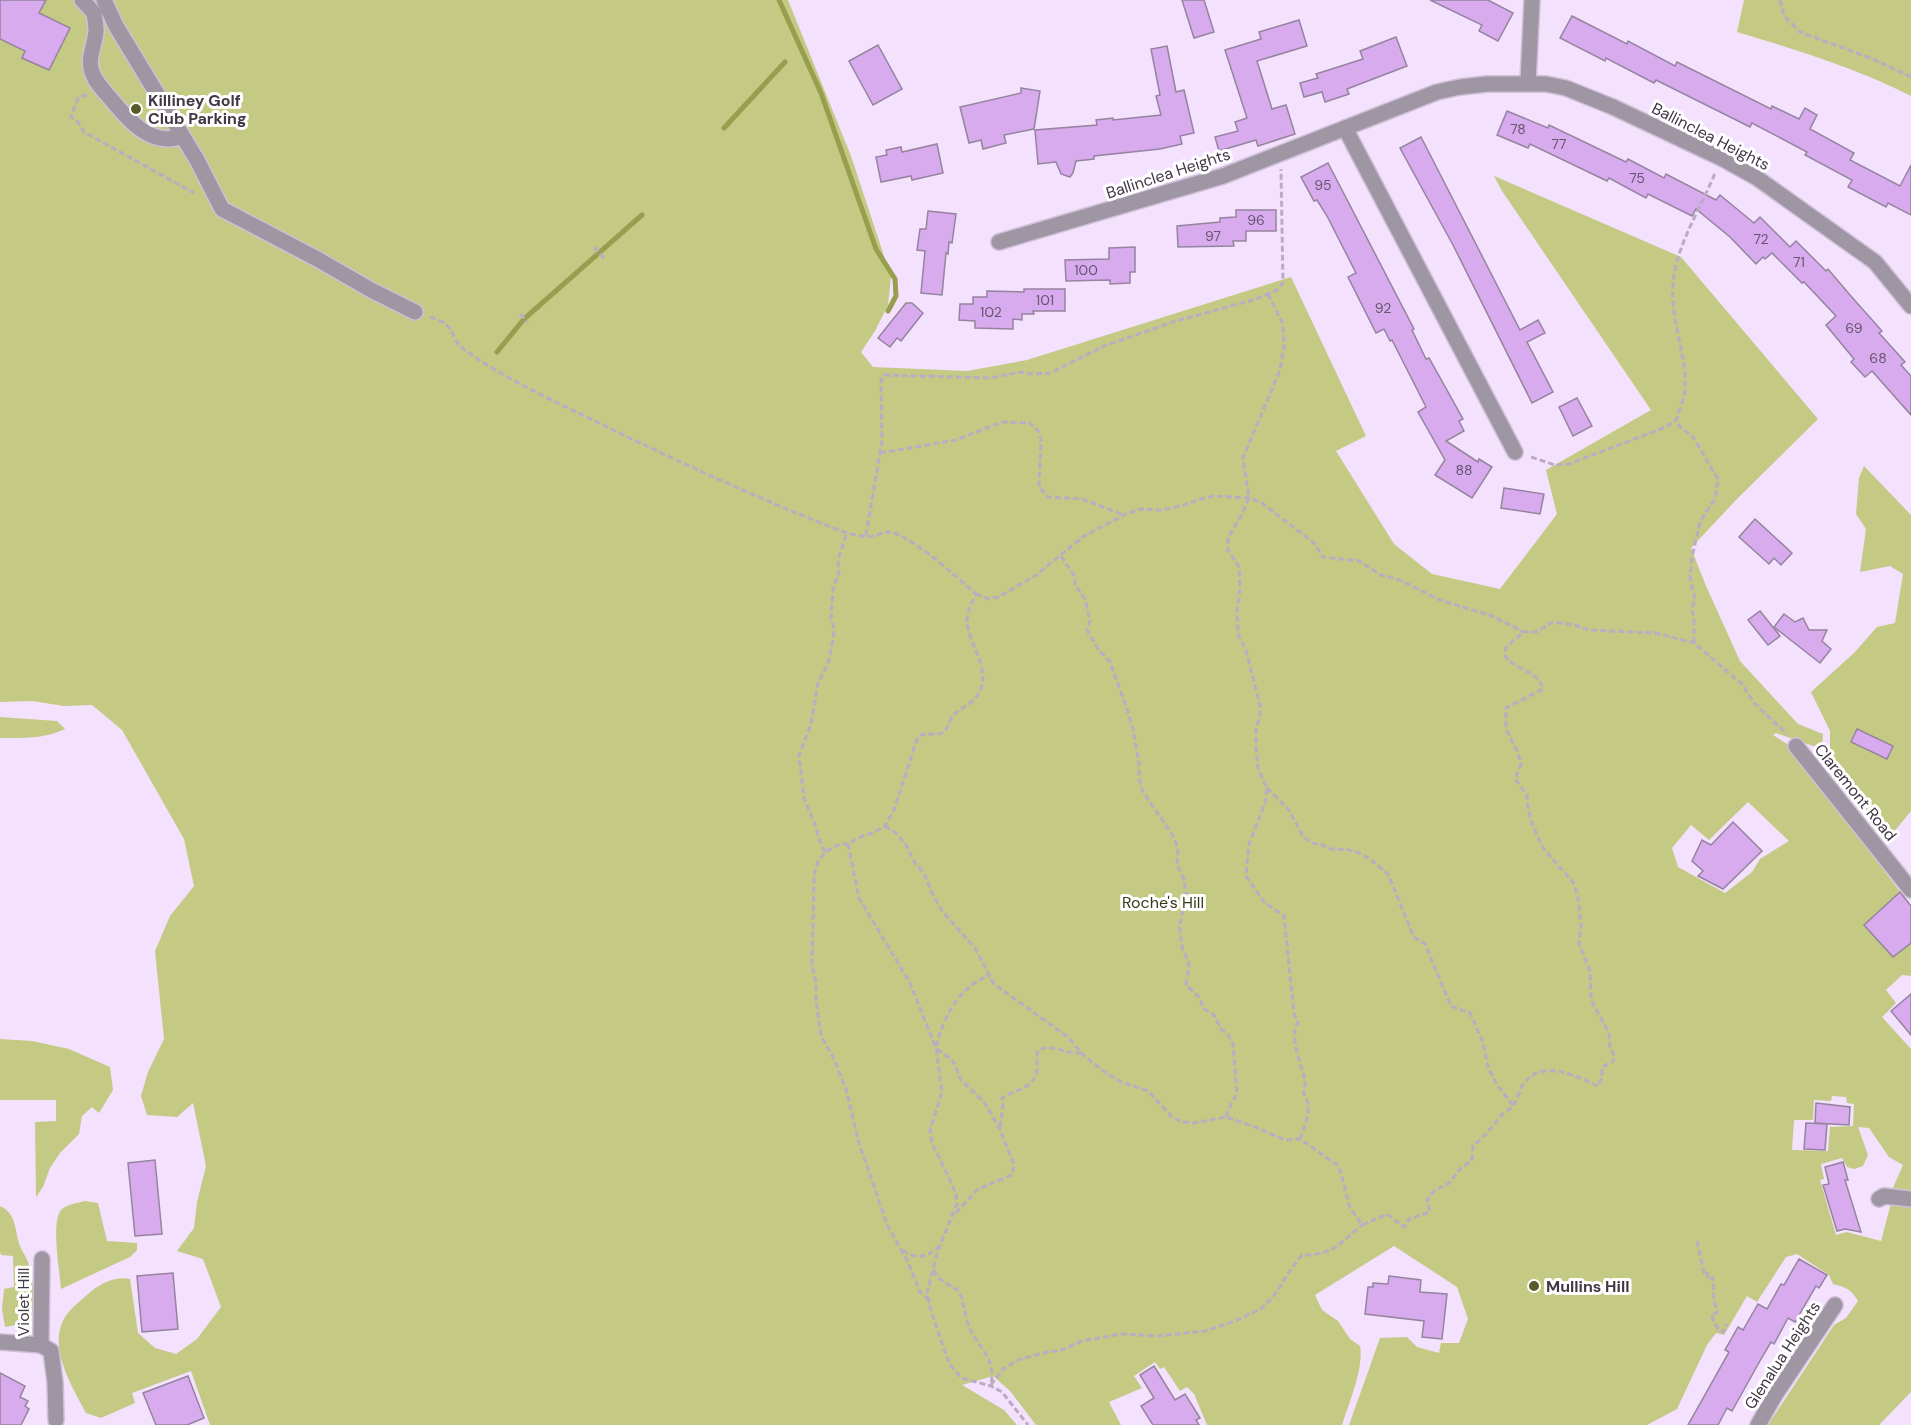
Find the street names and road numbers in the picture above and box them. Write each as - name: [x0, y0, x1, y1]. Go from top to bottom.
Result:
- street label: Ballinclea Heights: [1648, 98, 1773, 175]
- street label: Ballinclea Heights: [1103, 143, 1233, 203]
- street label: Claremont Road: [1810, 739, 1901, 845]
- street label: Violet Hill: [13, 1268, 34, 1336]
- street label: Glenalua Heights: [1740, 1297, 1825, 1413]

